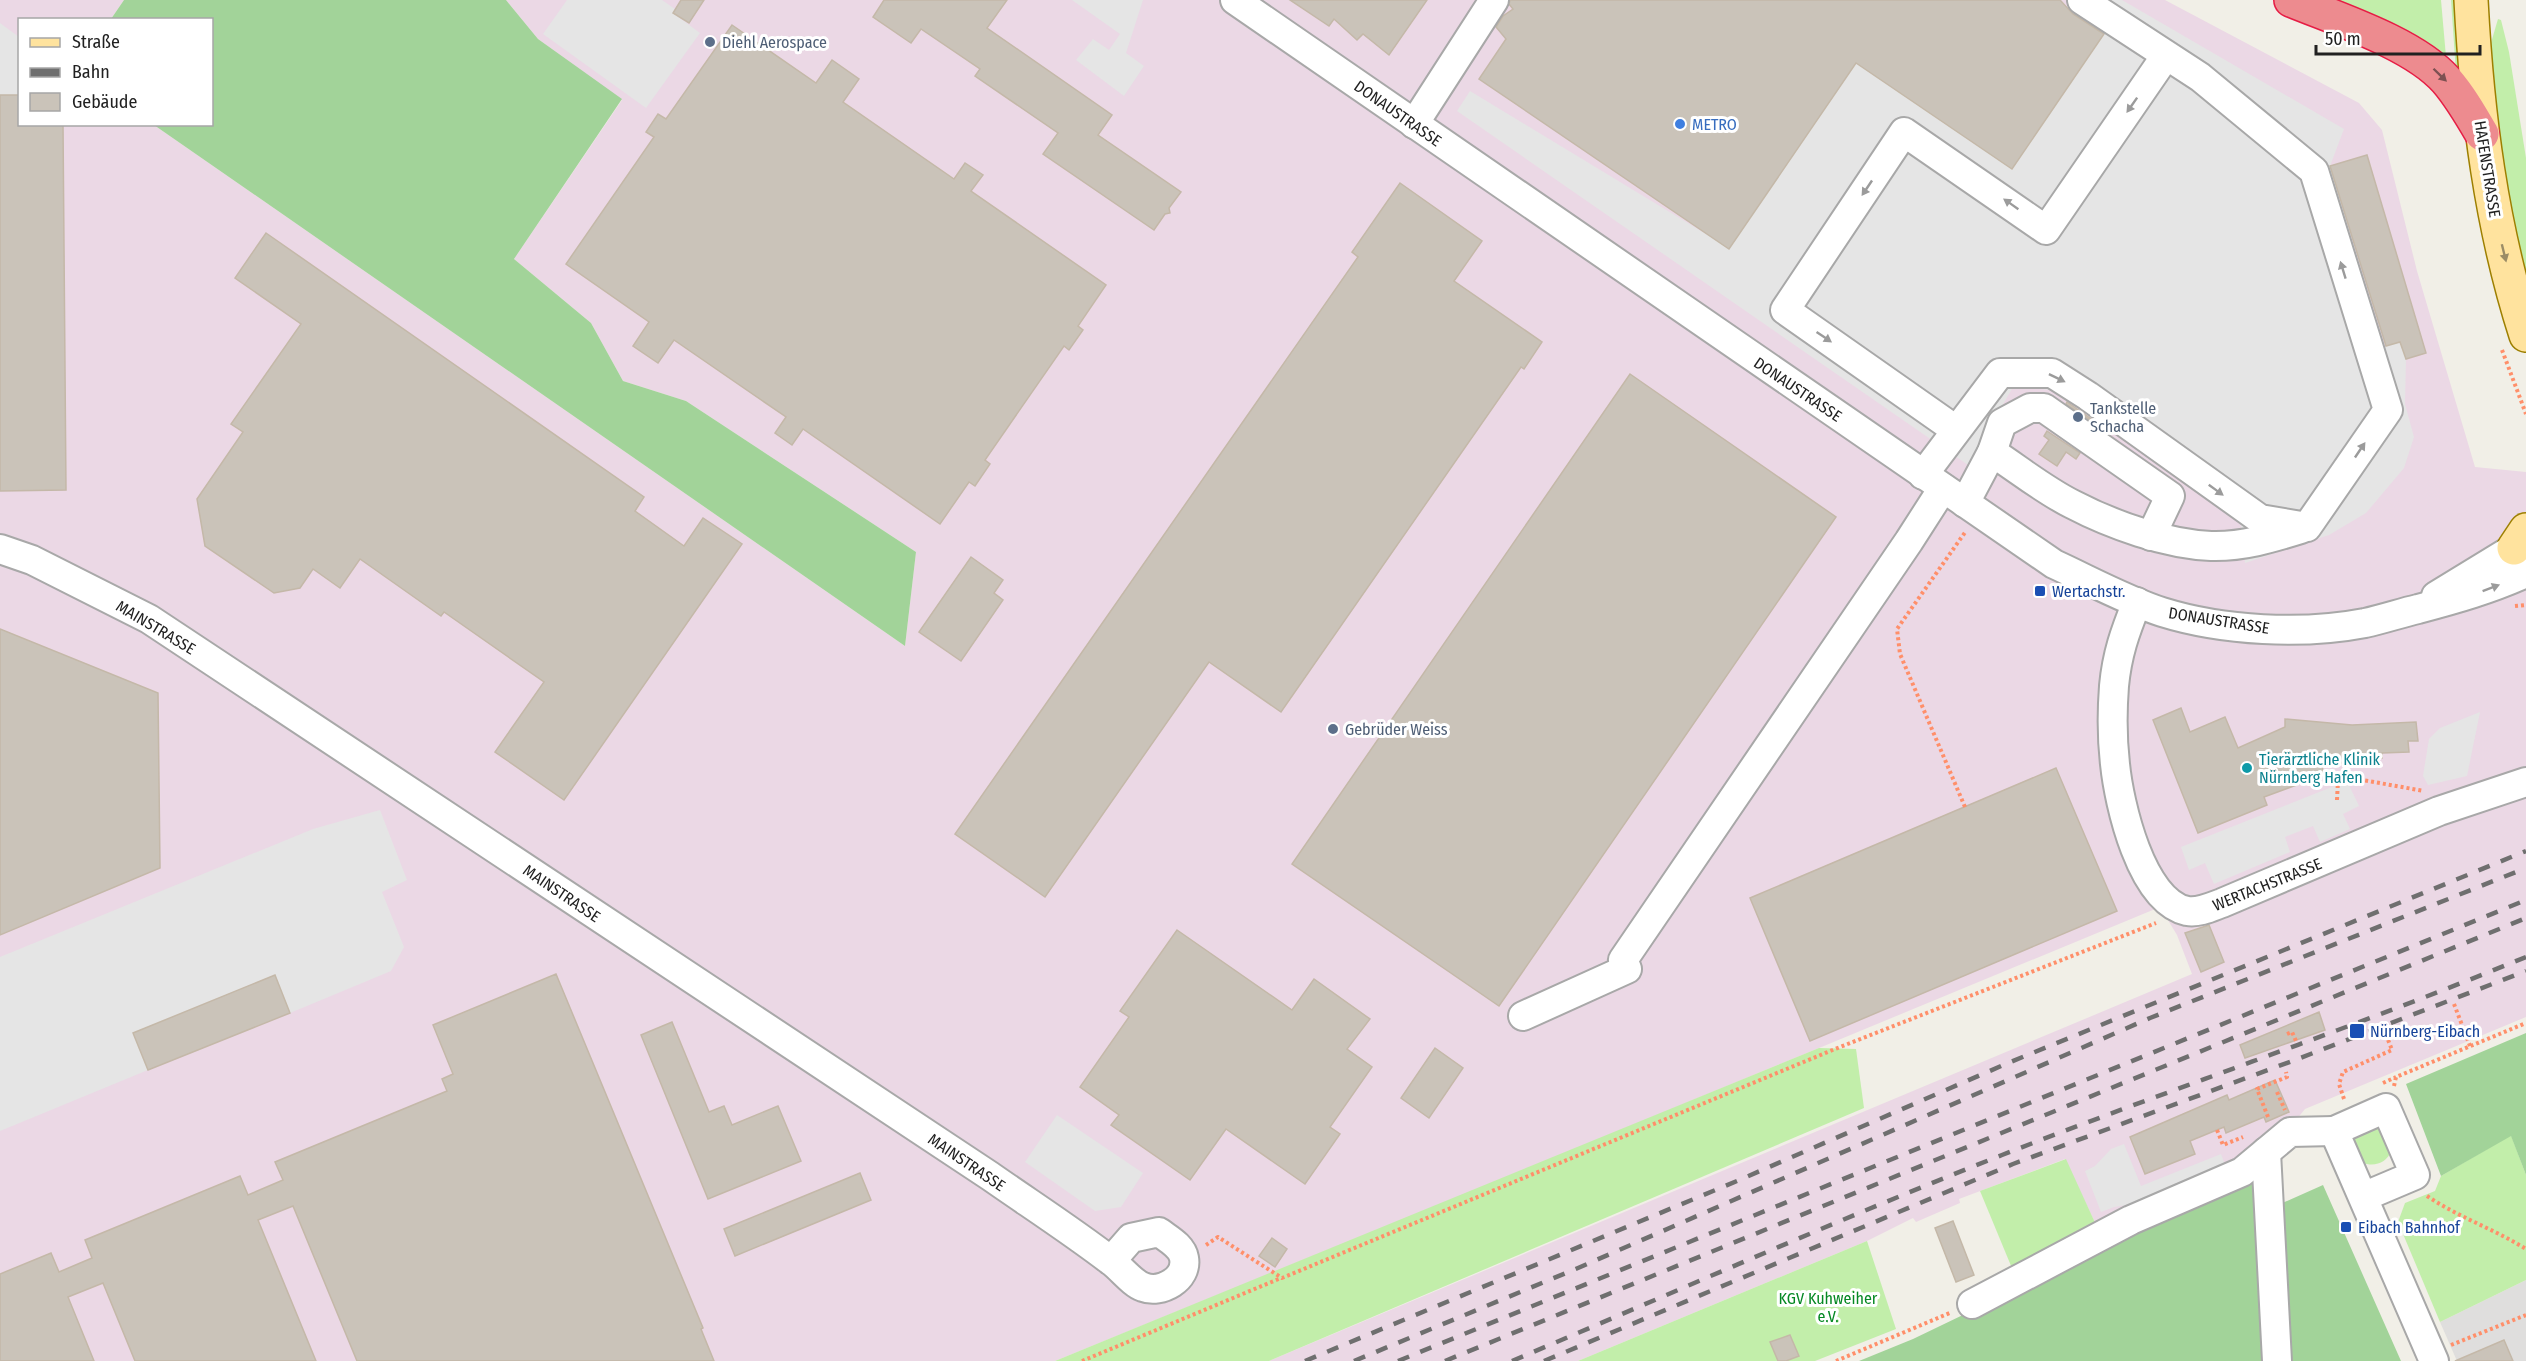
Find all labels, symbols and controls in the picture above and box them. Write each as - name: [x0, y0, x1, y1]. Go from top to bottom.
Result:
- legend: [18, 18, 213, 126]
- scale bar: [2316, 18, 2480, 56]
- text: 50 m: [2325, 28, 2361, 50]
- text: Straße: [72, 31, 120, 53]
- place label: Diehl Aerospace: [722, 33, 827, 52]
- marker: Diehl Aerospace: [703, 35, 717, 49]
- text: Bahn: [72, 61, 110, 83]
- one-way arrow: [2432, 68, 2447, 82]
- street label: DONAUSTRASSE: [1351, 76, 1445, 150]
- text: Gebäude: [72, 91, 138, 113]
- one-way arrow: [2127, 97, 2138, 113]
- place label: METRO: [1692, 115, 1737, 134]
- marker: METRO: [1673, 117, 1687, 131]
- street label: HAFENSTRASSE: [2470, 119, 2505, 219]
- one-way arrow: [1861, 179, 1873, 195]
- one-way arrow: [2003, 198, 2019, 210]
- one-way arrow: [2499, 244, 2509, 262]
- one-way arrow: [2338, 261, 2347, 279]
- one-way arrow: [1816, 331, 1832, 343]
- street label: DONAUSTRASSE: [1750, 353, 1845, 426]
- one-way arrow: [2048, 372, 2066, 382]
- place label: Tankstelle Schacha: [2090, 399, 2156, 436]
- marker: Tankstelle Schacha: [2071, 410, 2085, 424]
- one-way arrow: [2354, 442, 2366, 458]
- one-way arrow: [2209, 483, 2224, 495]
- place label: Wertachstr.: [2052, 582, 2125, 601]
- one-way arrow: [2482, 583, 2500, 593]
- marker: Wertachstr.: [2033, 584, 2047, 598]
- street label: MAINSTRASSE: [113, 596, 199, 658]
- street label: DONAUSTRASSE: [2167, 603, 2271, 638]
- place label: Gebrüder Weiss: [1345, 720, 1448, 739]
- marker: Gebrüder Weiss: [1326, 722, 1340, 736]
- place label: Tierärztliche Klinik Nürnberg Hafen: [2259, 750, 2380, 787]
- marker: Tierärztliche Klinik Nürnberg Hafen: [2240, 761, 2254, 775]
- street label: WERTACHSTRASSE: [2210, 854, 2324, 915]
- street label: MAINSTRASSE: [520, 861, 604, 926]
- marker: Nürnberg-Eibach: [2348, 1022, 2366, 1040]
- place label: Nürnberg-Eibach: [2370, 1022, 2480, 1041]
- street label: MAINSTRASSE: [925, 1130, 1009, 1195]
- place label: Eibach Bahnhof: [2358, 1218, 2461, 1237]
- marker: Eibach Bahnhof: [2339, 1220, 2353, 1234]
- park label: KGV Kuhweiher e.V.: [1779, 1289, 1878, 1326]

